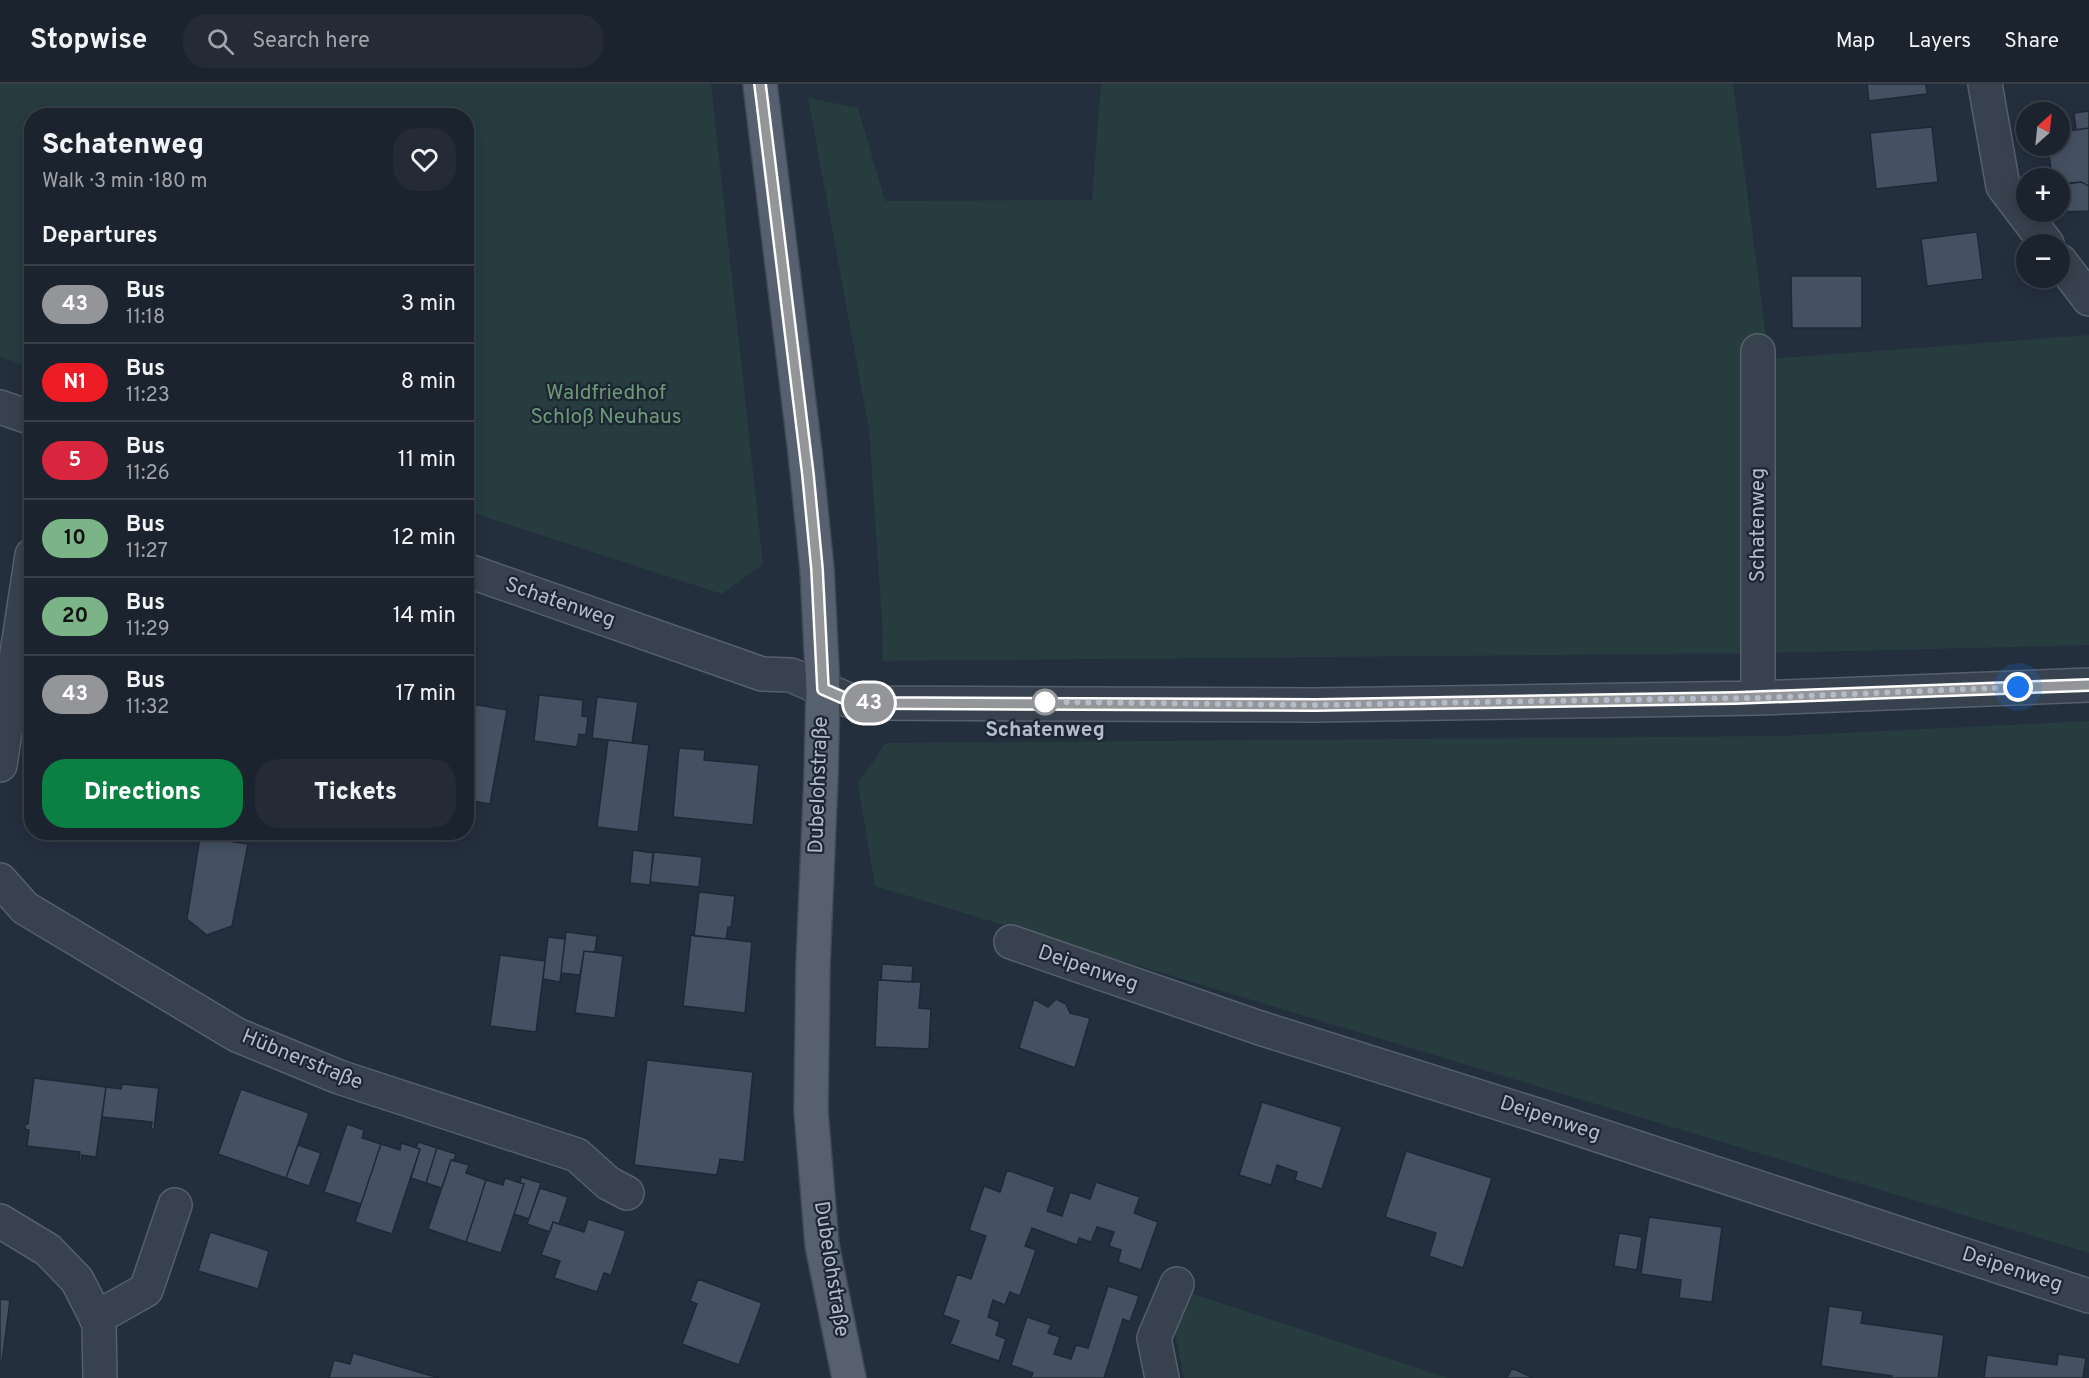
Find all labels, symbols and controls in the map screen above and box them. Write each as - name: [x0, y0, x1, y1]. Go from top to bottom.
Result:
- search box: [183, 14, 603, 68]
- text: Stopwise: [30, 23, 147, 59]
- icon: search: [204, 25, 237, 58]
- text: Search here: [252, 28, 370, 55]
- text: Map: [1836, 28, 1875, 55]
- text: Layers: [1908, 28, 1971, 55]
- text: Share: [2004, 28, 2059, 55]
- north arrow: [2016, 102, 2070, 156]
- map controls: [2016, 102, 2070, 288]
- text: Schatenweg: [42, 128, 204, 164]
- button: heart: [393, 128, 456, 191]
- button: +: [2016, 168, 2070, 222]
- text: Walk · 3 min · 180 m: [42, 169, 207, 195]
- text: Departures: [42, 223, 158, 250]
- button: −: [2016, 234, 2070, 288]
- text: Bus: [126, 278, 165, 305]
- text: 43: [62, 291, 88, 318]
- text: 3 min: [401, 291, 456, 318]
- text: 11:18: [126, 305, 165, 331]
- text: Bus: [126, 356, 165, 383]
- text: N1: [63, 369, 87, 396]
- text: 8 min: [401, 369, 456, 396]
- park label: Waldfriedhof Schloß Neuhaus: [530, 380, 682, 431]
- text: 11:23: [126, 383, 170, 409]
- text: Bus: [126, 434, 165, 461]
- text: 5: [69, 447, 81, 474]
- text: 11 min: [398, 447, 456, 474]
- text: 11:26: [126, 461, 170, 487]
- street label: Schatenweg: [1745, 468, 1772, 582]
- text: Bus: [126, 512, 165, 539]
- text: 10: [64, 525, 86, 552]
- text: 12 min: [393, 525, 456, 552]
- text: 11:27: [126, 539, 168, 565]
- street label: Schatenweg: [501, 572, 619, 634]
- text: Bus: [126, 590, 165, 617]
- text: 20: [62, 603, 88, 630]
- text: 14 min: [393, 603, 456, 630]
- text: 11:29: [126, 617, 170, 643]
- text: Bus: [126, 668, 165, 695]
- your location: [2003, 672, 2033, 702]
- text: 43: [62, 681, 88, 708]
- text: 17 min: [396, 681, 456, 708]
- line badge: 43: [842, 684, 896, 722]
- marker: Schatenweg: [1032, 689, 1058, 715]
- text: 43: [856, 690, 882, 717]
- text: 11:32: [126, 695, 169, 721]
- street label: Dubelohstraße: [803, 716, 835, 854]
- place label: Schatenweg: [985, 717, 1105, 744]
- button: Directions: [42, 759, 243, 828]
- button: Tickets: [255, 759, 456, 828]
- street label: Deipenweg: [1034, 939, 1142, 999]
- street label: Hübnerstraße: [237, 1023, 367, 1097]
- street label: Deipenweg: [1496, 1090, 1604, 1148]
- street label: Dubelohstraße: [807, 1199, 855, 1339]
- street label: Deipenweg: [1958, 1241, 2066, 1299]

